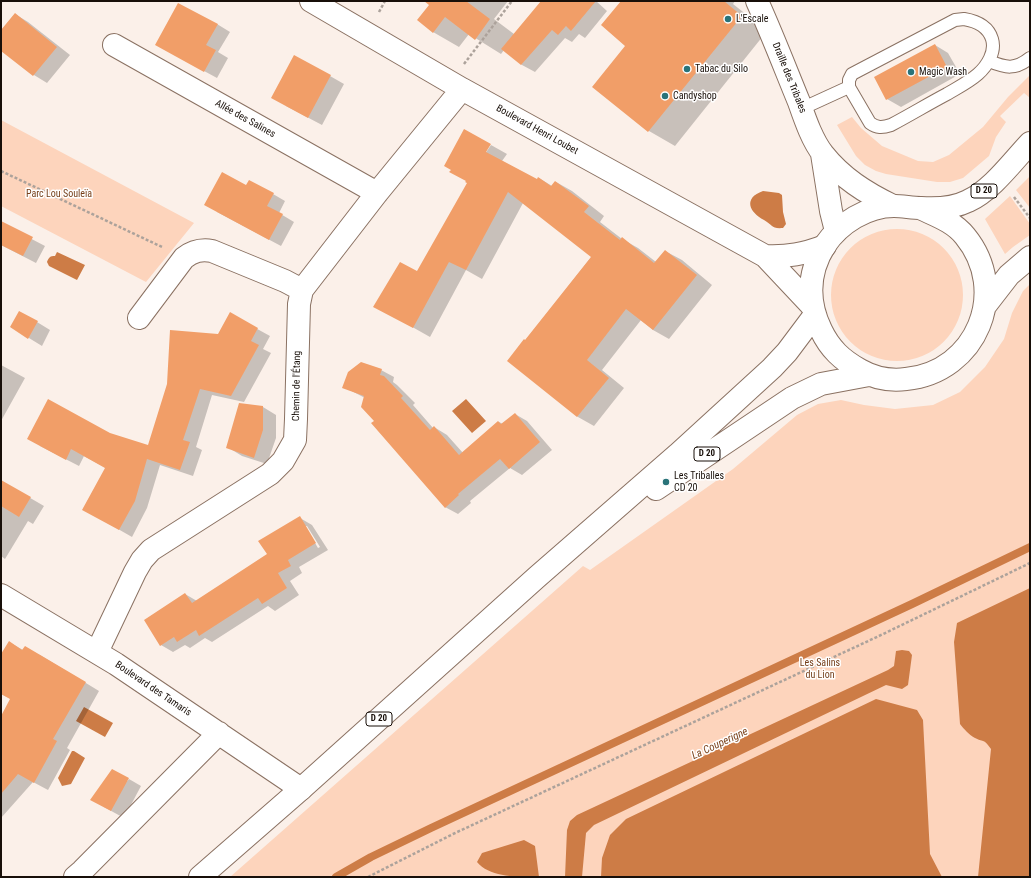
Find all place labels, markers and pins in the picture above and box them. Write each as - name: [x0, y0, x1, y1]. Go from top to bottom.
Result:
- place label: L'Escale: [736, 13, 768, 25]
- marker: L'Escale: [723, 14, 733, 24]
- place label: Tabac du Silo: [695, 63, 748, 75]
- marker: Tabac du Silo: [682, 64, 692, 74]
- place label: Magic Wash: [919, 66, 967, 78]
- marker: Magic Wash: [906, 67, 916, 77]
- place label: Candyshop: [673, 90, 717, 102]
- marker: Candyshop: [660, 91, 670, 101]
- place label: Les Triballes CD 20: [674, 470, 724, 494]
- marker: Les Triballes CD 20: [661, 477, 671, 487]

